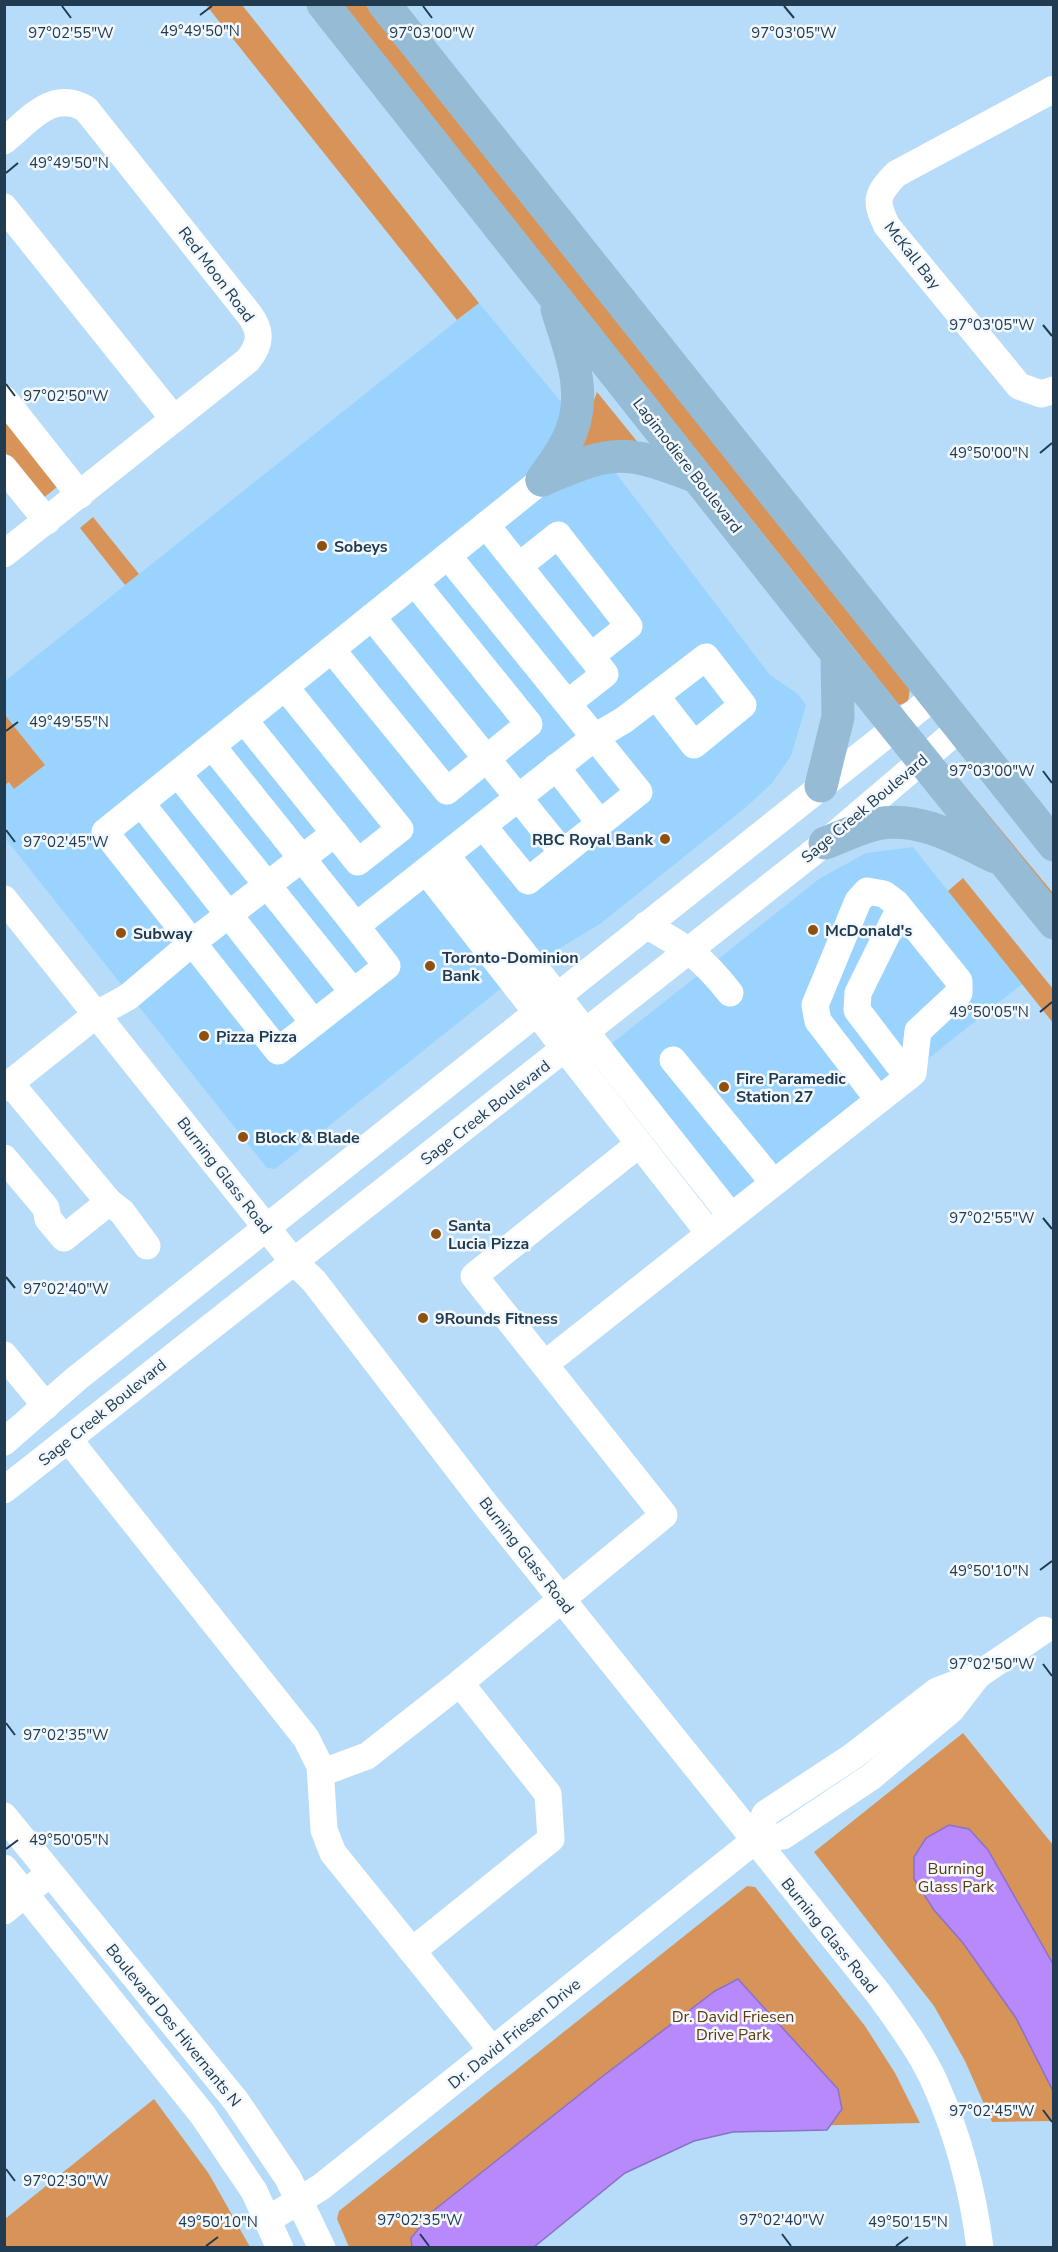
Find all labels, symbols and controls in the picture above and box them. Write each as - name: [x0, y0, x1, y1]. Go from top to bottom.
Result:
- text: 49°49'50"N: [160, 21, 240, 41]
- text: 97°02'55"W: [28, 23, 114, 43]
- text: 97°03'00"W: [389, 23, 475, 43]
- text: 97°03'05"W: [751, 23, 837, 43]
- text: 49°49'50"N: [29, 153, 109, 173]
- street label: McKall Bay: [879, 217, 946, 295]
- street label: Red Moon Road: [173, 222, 259, 327]
- text: 97°03'05"W: [949, 315, 1035, 335]
- text: 97°02'50"W: [23, 386, 109, 406]
- street label: Lagimodiere Boulevard: [627, 393, 747, 538]
- text: 49°50'00"N: [949, 443, 1029, 463]
- place label: Sobeys: [334, 536, 388, 558]
- marker: Sobeys: [315, 539, 329, 553]
- text: 49°49'55"N: [29, 712, 109, 732]
- street label: Sage Creek Boulevard: [797, 749, 933, 868]
- text: 97°03'00"W: [949, 761, 1035, 781]
- place label: RBC Royal Bank: [532, 829, 653, 851]
- text: 97°02'45"W: [23, 832, 109, 852]
- marker: RBC Royal Bank: [658, 832, 672, 846]
- place label: McDonald's: [825, 920, 912, 942]
- place label: Subway: [133, 923, 193, 945]
- marker: McDonald's: [806, 923, 820, 937]
- marker: Subway: [114, 926, 128, 940]
- place label: Toronto-Dominion Bank: [442, 947, 579, 987]
- marker: Toronto-Dominion Bank: [423, 959, 437, 973]
- text: 49°50'05"N: [949, 1002, 1029, 1022]
- place label: Pizza Pizza: [216, 1026, 297, 1048]
- marker: Pizza Pizza: [197, 1029, 211, 1043]
- street label: Sage Creek Boulevard: [416, 1055, 555, 1170]
- place label: Fire Paramedic Station 27: [736, 1068, 846, 1108]
- marker: Fire Paramedic Station 27: [717, 1080, 731, 1094]
- street label: Burning Glass Road: [172, 1113, 277, 1239]
- place label: Block & Blade: [255, 1127, 360, 1149]
- marker: Block & Blade: [236, 1130, 250, 1144]
- text: 97°02'55"W: [949, 1208, 1035, 1228]
- place label: Santa Lucia Pizza: [448, 1215, 529, 1255]
- marker: Santa Lucia Pizza: [429, 1227, 443, 1241]
- text: 97°02'40"W: [23, 1279, 109, 1299]
- place label: 9Rounds Fitness: [435, 1308, 558, 1330]
- marker: 9Rounds Fitness: [416, 1311, 430, 1325]
- street label: Sage Creek Boulevard: [34, 1354, 171, 1471]
- street label: Burning Glass Road: [474, 1493, 579, 1619]
- text: 49°50'10"N: [949, 1561, 1029, 1581]
- text: 97°02'50"W: [949, 1654, 1035, 1674]
- text: 97°02'35"W: [23, 1725, 109, 1745]
- text: 49°50'05"N: [29, 1830, 109, 1850]
- park label: Burning Glass Park: [918, 1858, 995, 1898]
- street label: Burning Glass Road: [776, 1873, 883, 1998]
- street label: Boulevard Des Hivernants N: [101, 1940, 246, 2112]
- street label: Dr. David Friesen Drive: [444, 1973, 586, 2094]
- park label: Dr. David Friesen Drive Park: [672, 2006, 794, 2046]
- text: 97°02'45"W: [949, 2101, 1035, 2121]
- text: 97°02'30"W: [23, 2171, 109, 2191]
- text: 97°02'35"W: [377, 2210, 463, 2230]
- text: 97°02'40"W: [739, 2210, 825, 2230]
- text: 49°50'10"N: [178, 2212, 258, 2232]
- text: 49°50'15"N: [868, 2212, 948, 2232]

